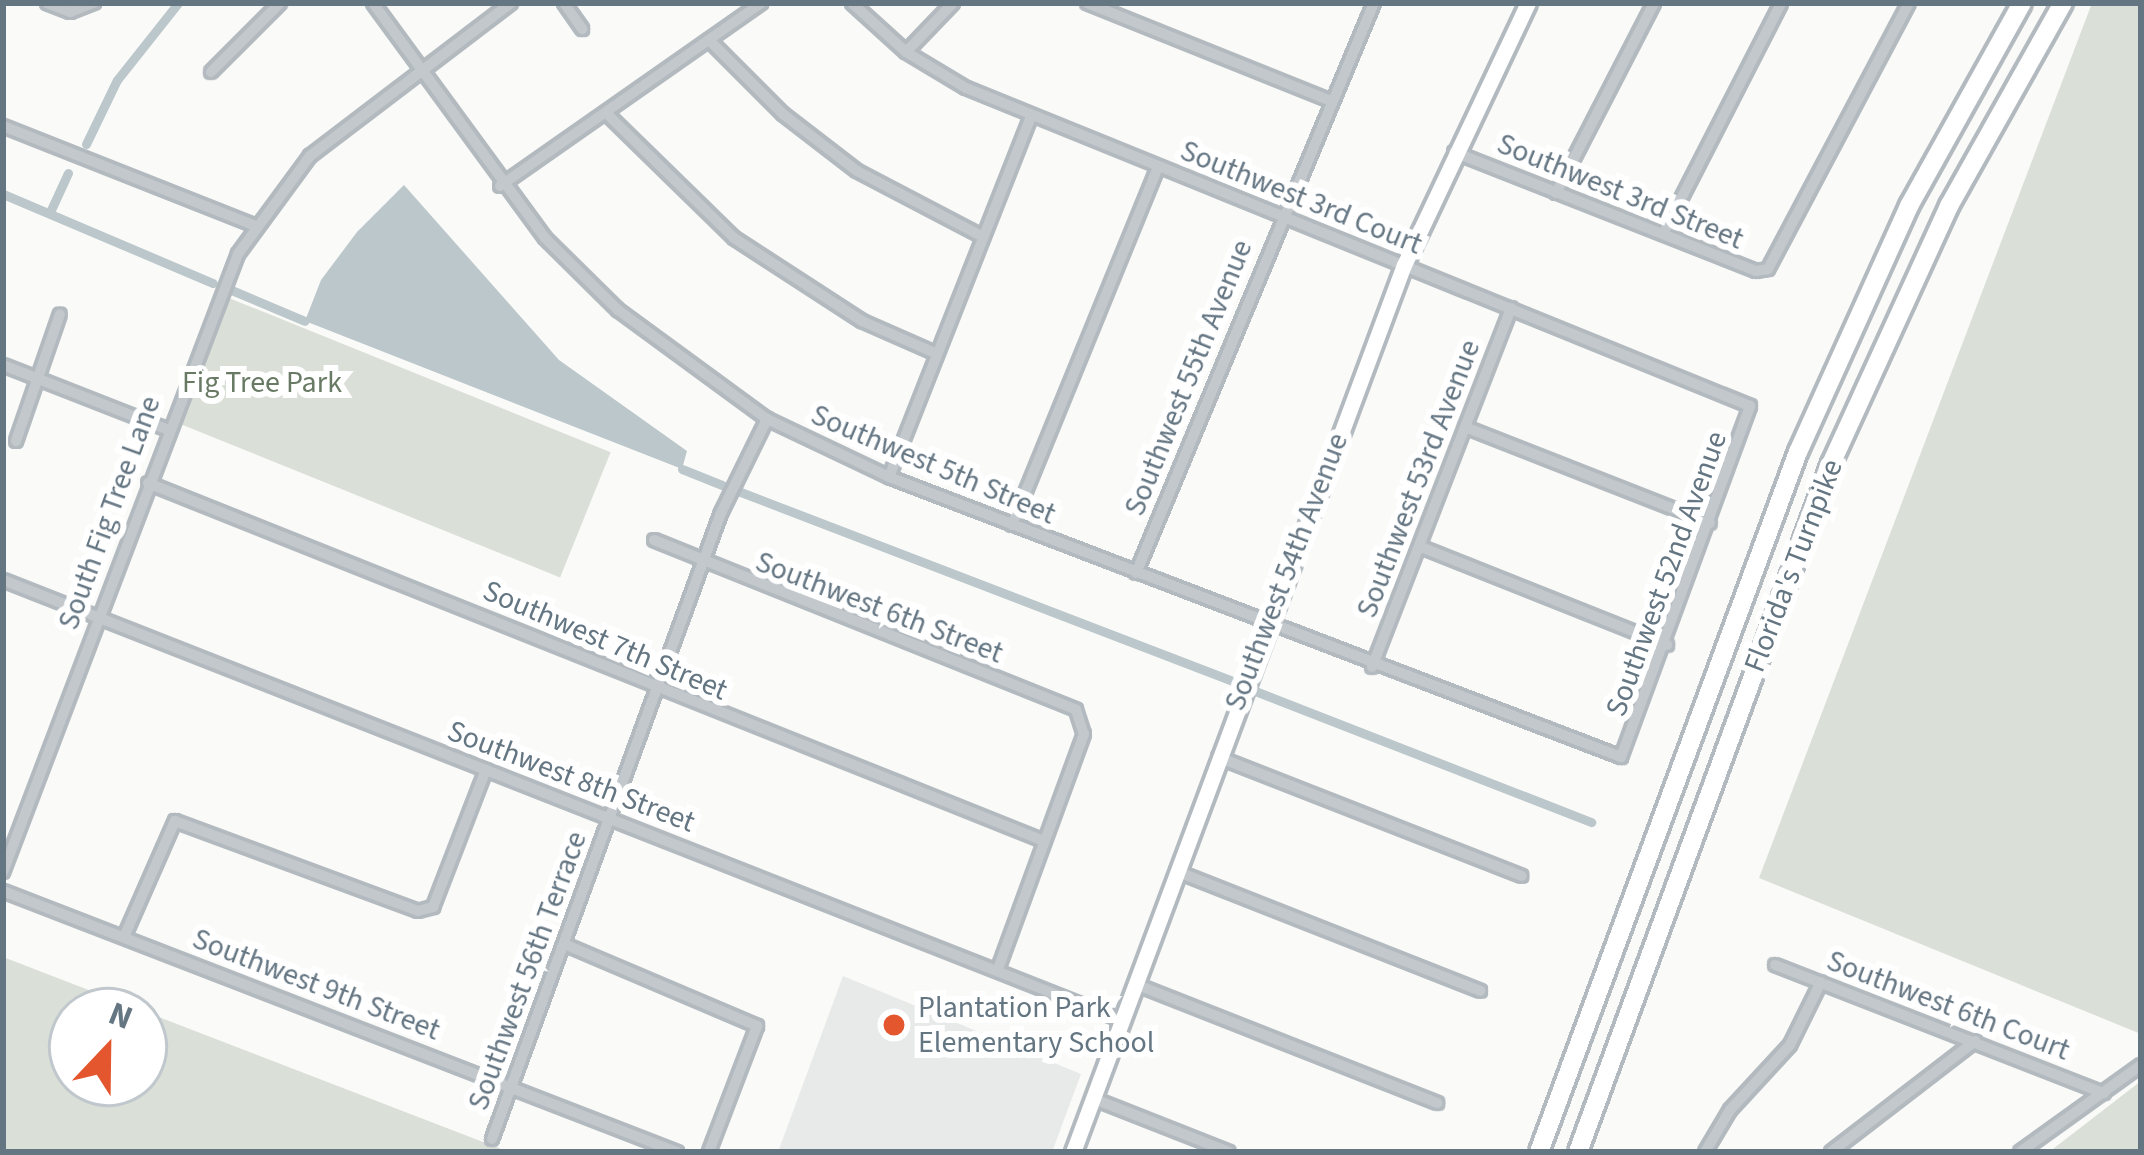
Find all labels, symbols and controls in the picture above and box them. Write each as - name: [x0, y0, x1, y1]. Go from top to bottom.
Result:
- street label: Southwest 3rd Street: [1492, 126, 1748, 258]
- street label: Southwest 3rd Court: [1175, 133, 1427, 263]
- street label: Southwest 55th Avenue: [1117, 235, 1261, 521]
- street label: Southwest 53rd Avenue: [1349, 335, 1489, 623]
- park label: Fig Tree Park: [182, 365, 342, 401]
- street label: South Fig Tree Lane: [51, 391, 169, 635]
- street label: Southwest 5th Street: [805, 397, 1061, 533]
- street label: Southwest 52nd Avenue: [1599, 426, 1735, 722]
- street label: Southwest 54th Avenue: [1217, 428, 1357, 716]
- street label: Florida's Turnpike: [1737, 455, 1851, 677]
- street label: Southwest 6th Street: [750, 544, 1008, 672]
- street label: Southwest 7th Street: [477, 573, 733, 709]
- street label: Southwest 8th Street: [442, 713, 700, 841]
- street label: Southwest 56th Terrace: [461, 827, 595, 1115]
- street label: Southwest 9th Street: [187, 921, 445, 1049]
- street label: Southwest 6th Court: [1822, 943, 2074, 1069]
- north arrow: [48, 987, 168, 1107]
- text: N: [102, 990, 140, 1042]
- place label: Plantation Park Elementary School: [918, 990, 1154, 1060]
- marker: Plantation Park Elementary School: [881, 1012, 907, 1038]

